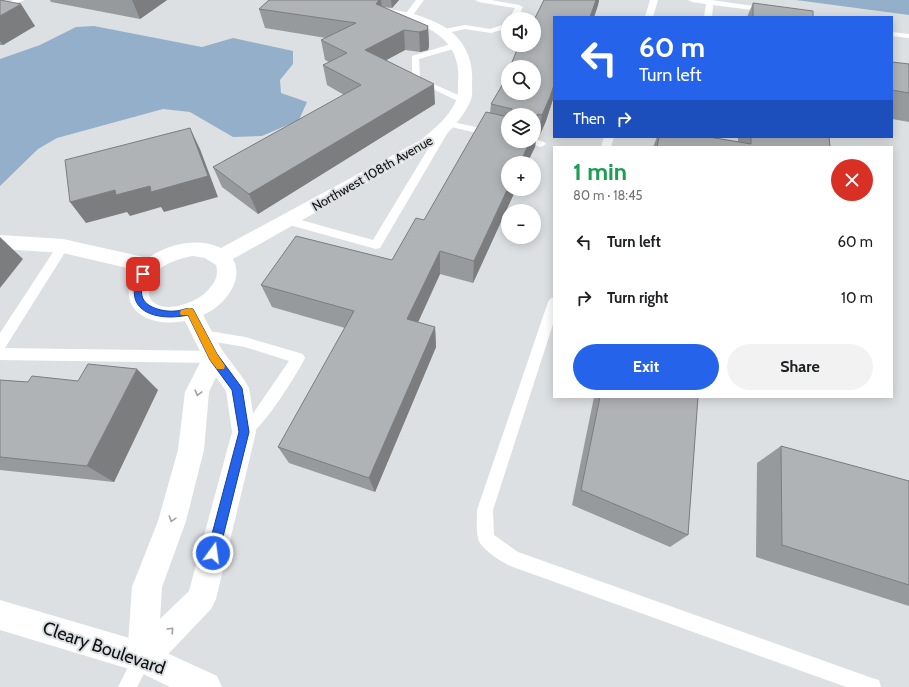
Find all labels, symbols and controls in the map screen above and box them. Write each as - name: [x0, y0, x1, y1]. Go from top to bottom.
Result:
- map controls: [501, 12, 541, 244]
- button: sound: [501, 12, 541, 52]
- text: 60 m: [639, 30, 705, 64]
- icon: left: [573, 32, 625, 84]
- button: search: [501, 60, 541, 100]
- text: Turn left: [639, 64, 702, 86]
- button: layers: [501, 108, 541, 148]
- icon: right: [613, 108, 635, 130]
- text: Then: [573, 110, 605, 128]
- street label: Northwest 108th Avenue: [309, 132, 436, 214]
- button: +: [501, 156, 541, 196]
- text: 1 min: [573, 157, 627, 186]
- button: close: [831, 159, 873, 201]
- text: 80 m · 18:45: [573, 187, 643, 203]
- button: −: [501, 204, 541, 244]
- icon: left: [573, 231, 595, 253]
- text: Turn left: [607, 233, 661, 251]
- text: 60 m: [837, 233, 873, 251]
- pin: [126, 257, 160, 291]
- icon: arrive: [132, 263, 154, 285]
- icon: right: [573, 287, 595, 309]
- text: Turn right: [607, 289, 668, 307]
- text: 10 m: [841, 289, 873, 307]
- button: Exit: [573, 344, 719, 390]
- button: Share: [727, 344, 873, 390]
- one-way arrow: [194, 389, 203, 396]
- one-way arrow: [168, 516, 177, 523]
- position arrow: [192, 532, 234, 574]
- street label: Cleary Boulevard: [40, 617, 168, 679]
- one-way arrow: [166, 627, 173, 635]

